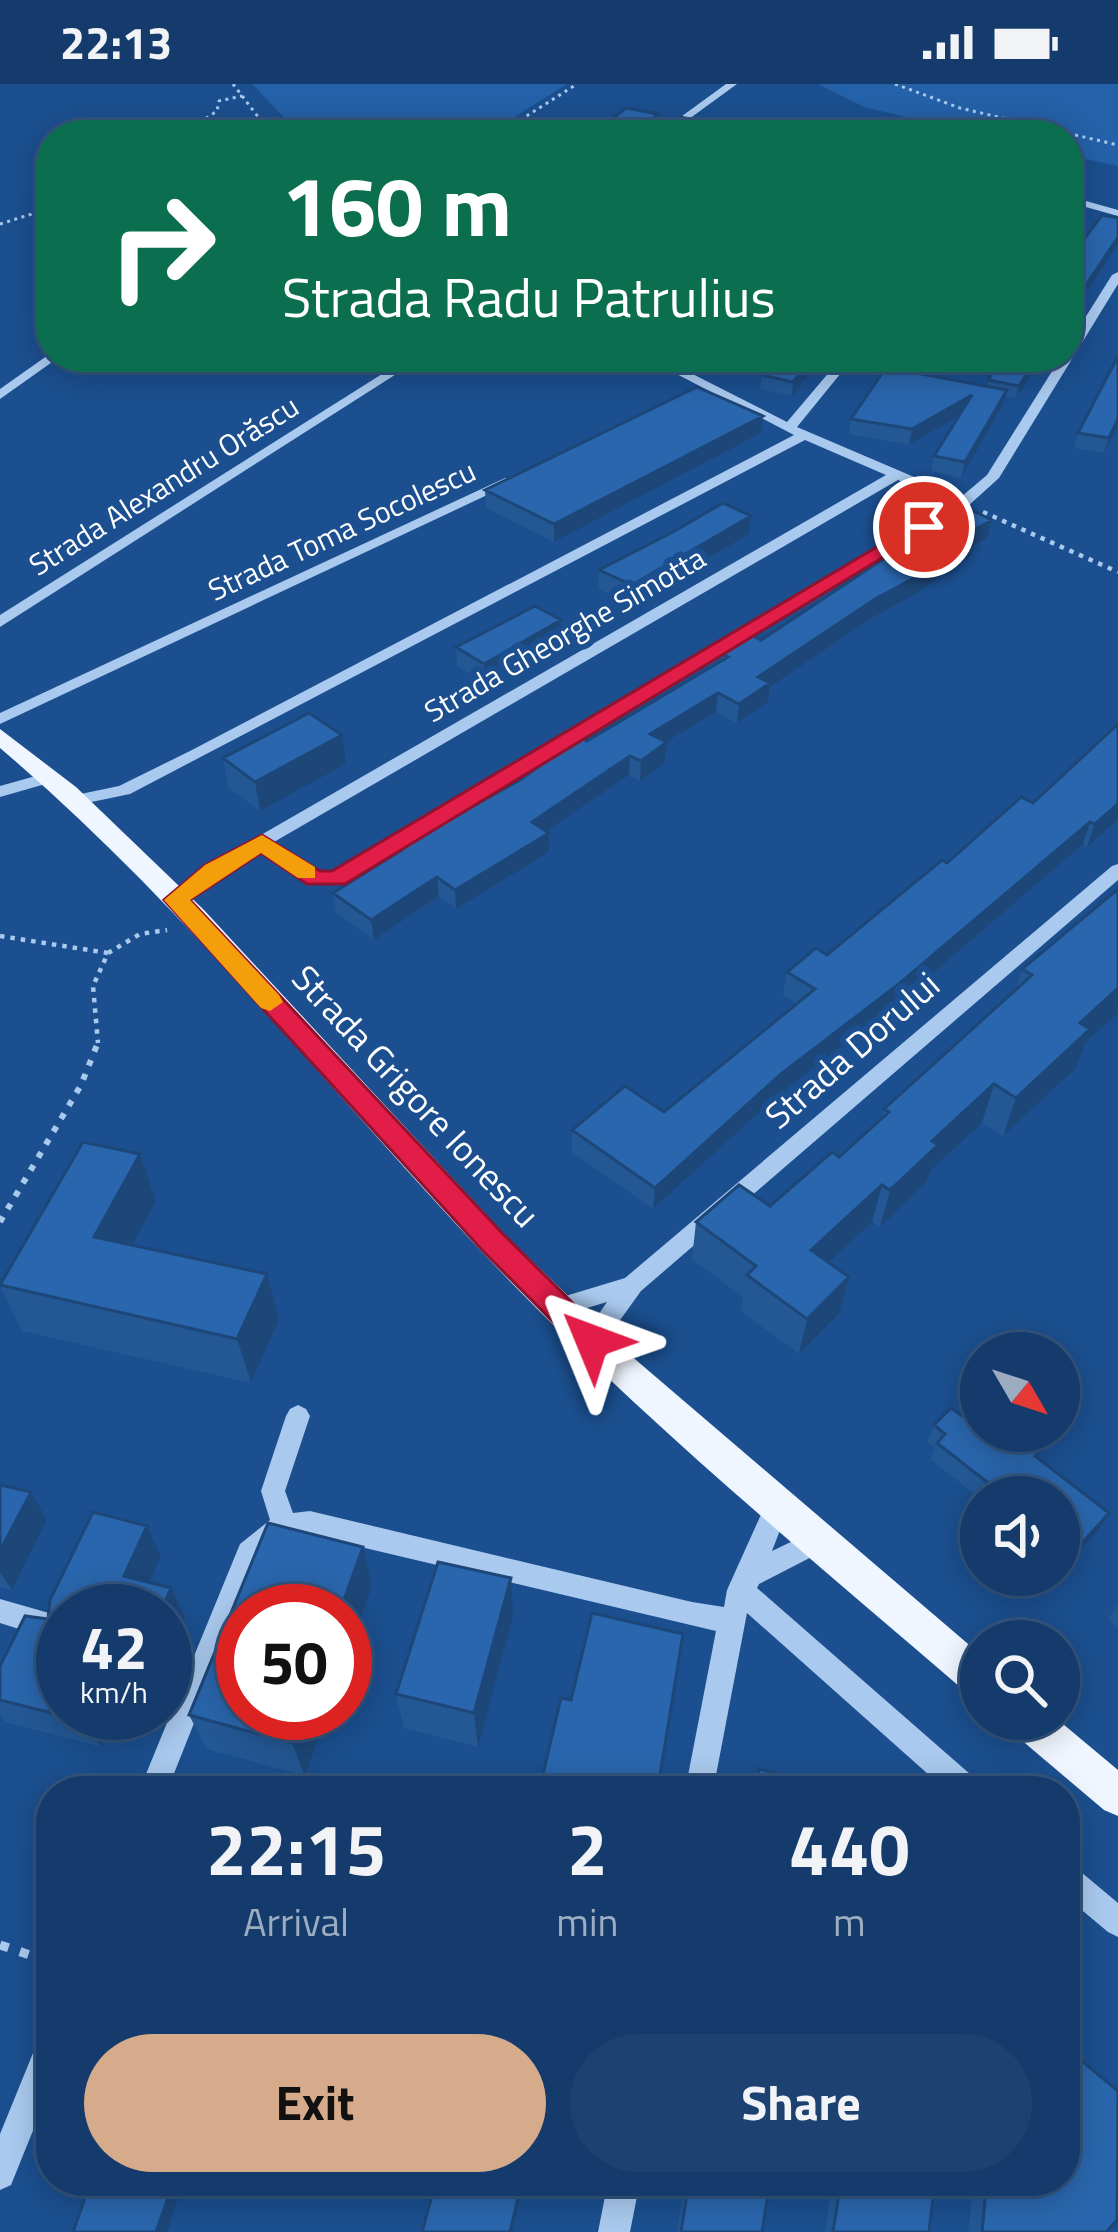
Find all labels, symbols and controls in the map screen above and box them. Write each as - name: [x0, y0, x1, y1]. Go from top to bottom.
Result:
- text: 22:13: [60, 8, 172, 76]
- text: 160 m: [282, 141, 512, 269]
- icon: right: [84, 168, 240, 324]
- text: Strada Radu Patrulius: [282, 256, 776, 338]
- street label: Strada Alexandru Orăscu: [19, 383, 307, 587]
- street label: Strada Toma Socolescu: [200, 448, 483, 612]
- pin: [873, 476, 975, 578]
- icon: arrive: [891, 494, 957, 560]
- street label: Strada Gheorghe Simotta: [415, 535, 714, 734]
- street label: Strada Grigore Ionescu: [280, 952, 553, 1240]
- street label: Strada Dorului: [752, 958, 951, 1141]
- position arrow: [529, 1278, 655, 1404]
- north arrow: [960, 1332, 1080, 1452]
- map controls: [960, 1332, 1080, 1740]
- button: sound: [960, 1476, 1080, 1596]
- speed limit sign: 50: [216, 1584, 372, 1740]
- text: 42: [80, 1601, 148, 1692]
- button: search: [960, 1620, 1080, 1740]
- text: km/h: [80, 1669, 148, 1715]
- text: 22:15: [206, 1793, 386, 1903]
- text: 2: [567, 1793, 608, 1903]
- text: 440: [789, 1793, 910, 1903]
- text: Arrival: [243, 1892, 349, 1951]
- text: min: [556, 1892, 618, 1951]
- text: m: [833, 1892, 865, 1951]
- button: Exit: [84, 2034, 546, 2172]
- button: Share: [570, 2034, 1032, 2172]

